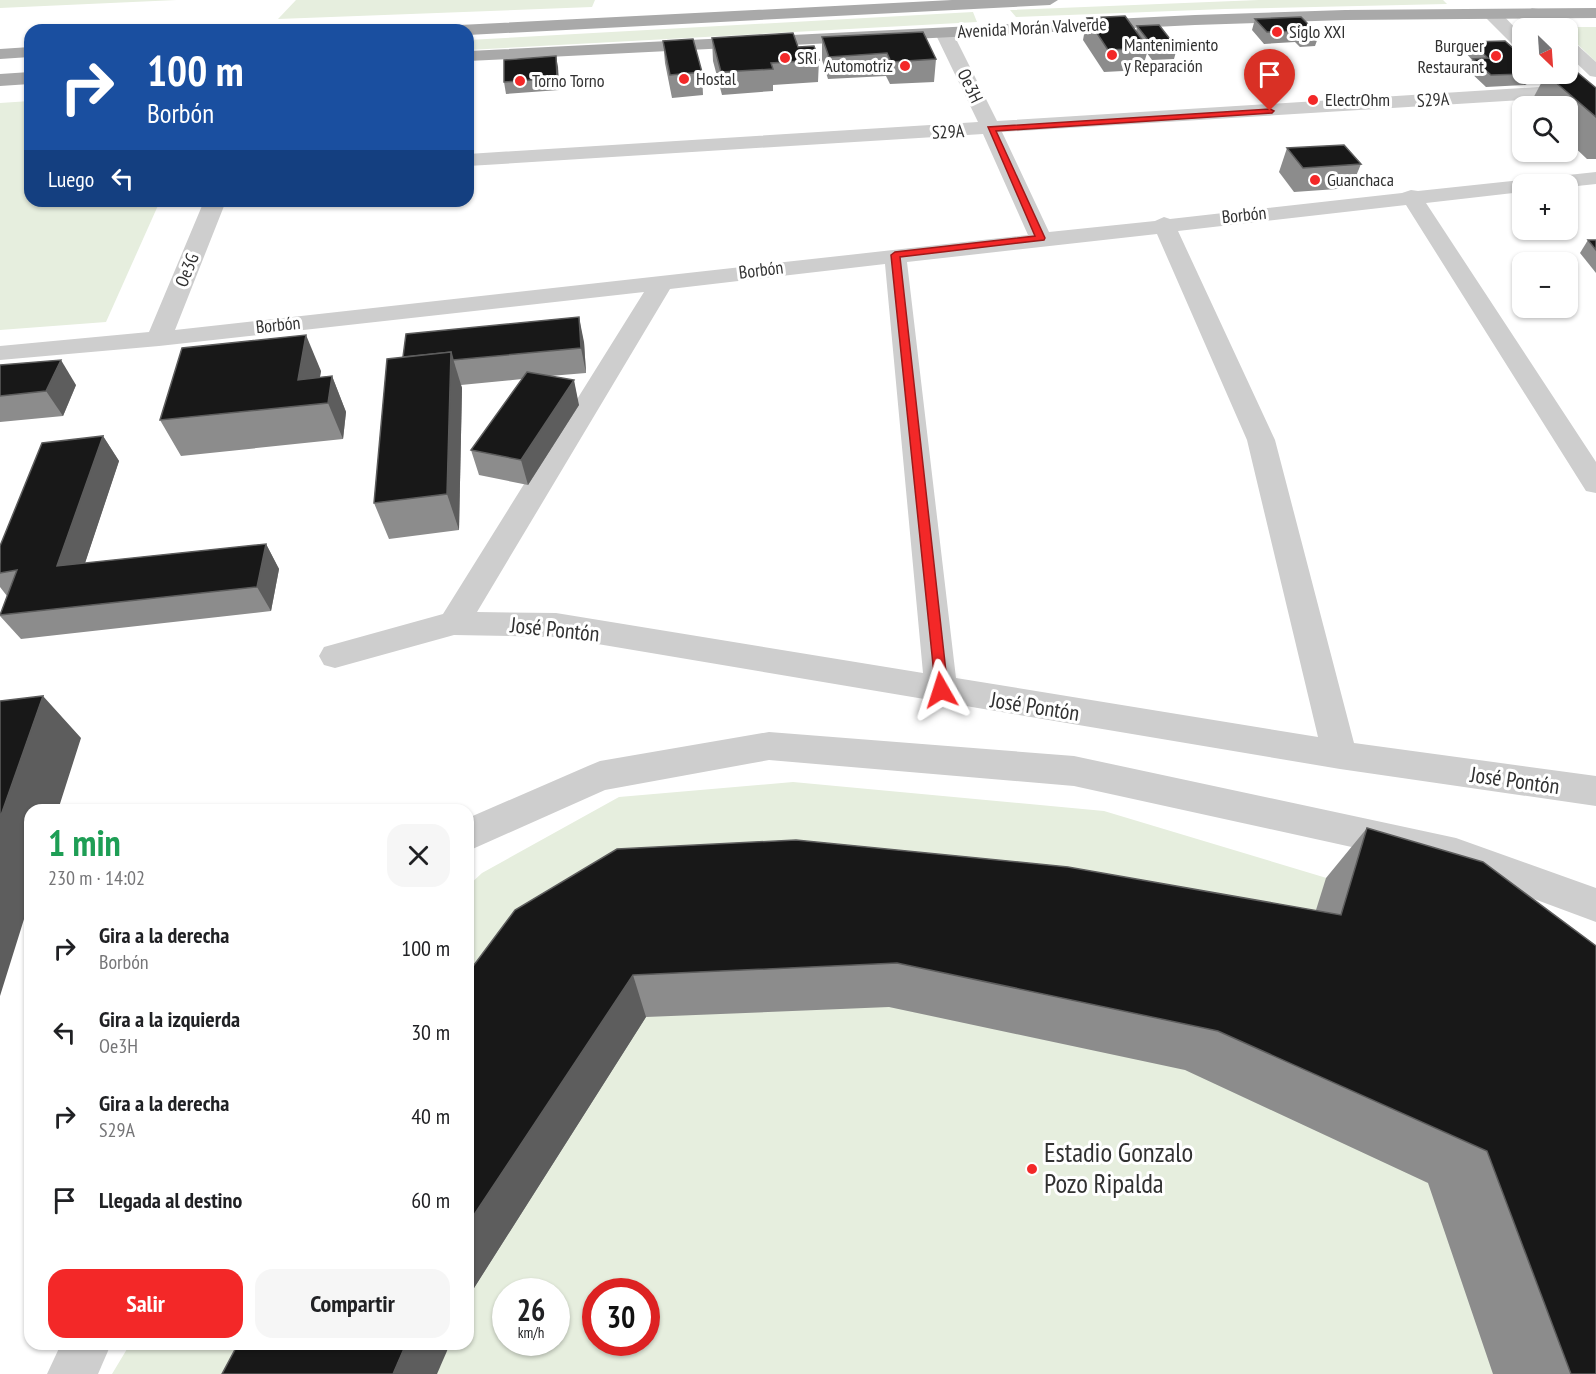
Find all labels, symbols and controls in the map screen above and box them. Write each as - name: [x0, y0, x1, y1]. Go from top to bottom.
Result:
- street label: Avenida Morán Valverde: [957, 12, 1107, 43]
- north arrow: [1512, 18, 1578, 84]
- map controls: [1512, 18, 1578, 318]
- place label: Siglo XXI: [1289, 20, 1345, 43]
- marker: Siglo XXI: [1270, 25, 1284, 39]
- place label: Mantenimiento y Reparación: [1124, 33, 1218, 77]
- place label: Burguer Restaurant: [1418, 34, 1484, 78]
- text: 100 m: [147, 43, 244, 98]
- place label: SRI: [797, 46, 818, 69]
- icon: right: [48, 48, 126, 126]
- marker: Mantenimiento y Reparación: [1105, 48, 1119, 62]
- pin: [1244, 49, 1295, 111]
- marker: Burguer Restaurant: [1489, 49, 1503, 63]
- marker: SRI: [778, 51, 792, 65]
- place label: Automotriz: [824, 54, 893, 77]
- icon: arrive: [1253, 58, 1286, 91]
- marker: Automotriz: [898, 59, 912, 73]
- street label: Oe3H: [952, 65, 988, 107]
- place label: Hostal: [696, 67, 737, 90]
- place label: Torno Torno: [532, 69, 605, 92]
- marker: Hostal: [677, 72, 691, 86]
- marker: Torno Torno: [513, 74, 527, 88]
- street label: S29A: [1416, 87, 1450, 112]
- place label: ElectrOhm: [1325, 88, 1390, 111]
- marker: ElectrOhm: [1306, 93, 1320, 107]
- text: Borbón: [147, 96, 214, 130]
- button: search: [1512, 96, 1578, 162]
- street label: S29A: [931, 119, 965, 144]
- icon: left: [106, 162, 139, 195]
- text: Luego: [48, 165, 94, 193]
- place label: Guanchaca: [1327, 168, 1394, 191]
- marker: Guanchaca: [1308, 173, 1322, 187]
- button: +: [1512, 174, 1578, 240]
- street label: Borbón: [1221, 201, 1267, 228]
- street label: Oe3G: [169, 249, 204, 290]
- button: −: [1512, 252, 1578, 318]
- street label: Borbón: [737, 255, 785, 284]
- street label: Borbón: [255, 311, 301, 338]
- street label: José Pontón: [508, 610, 601, 648]
- position arrow: [909, 658, 973, 722]
- street label: José Pontón: [988, 685, 1081, 727]
- street label: José Pontón: [1468, 760, 1561, 800]
- text: 1 min: [48, 819, 121, 866]
- button: close: [387, 824, 450, 887]
- text: 230 m · 14:02: [48, 865, 145, 891]
- text: Gira a la derecha: [99, 921, 229, 949]
- icon: right: [48, 932, 81, 965]
- text: 100 m: [401, 934, 450, 962]
- text: Borbón: [99, 949, 149, 975]
- text: Gira a la izquierda: [99, 1005, 240, 1033]
- icon: left: [48, 1016, 81, 1049]
- text: 30 m: [411, 1018, 450, 1046]
- text: Oe3H: [99, 1033, 138, 1059]
- text: Gira a la derecha: [99, 1089, 229, 1117]
- icon: right: [48, 1100, 81, 1133]
- text: 40 m: [411, 1102, 450, 1130]
- text: S29A: [99, 1117, 135, 1143]
- place label: Estadio Gonzalo Pozo Ripalda: [1044, 1135, 1193, 1200]
- marker: Estadio Gonzalo Pozo Ripalda: [1025, 1162, 1039, 1176]
- icon: arrive: [48, 1184, 81, 1217]
- text: Llegada al destino: [99, 1186, 242, 1214]
- text: 60 m: [411, 1186, 450, 1214]
- button: Salir: [48, 1269, 243, 1338]
- button: Compartir: [255, 1269, 450, 1338]
- speed limit sign: 30: [582, 1278, 660, 1356]
- text: 26: [517, 1290, 545, 1329]
- text: km/h: [518, 1323, 544, 1342]

